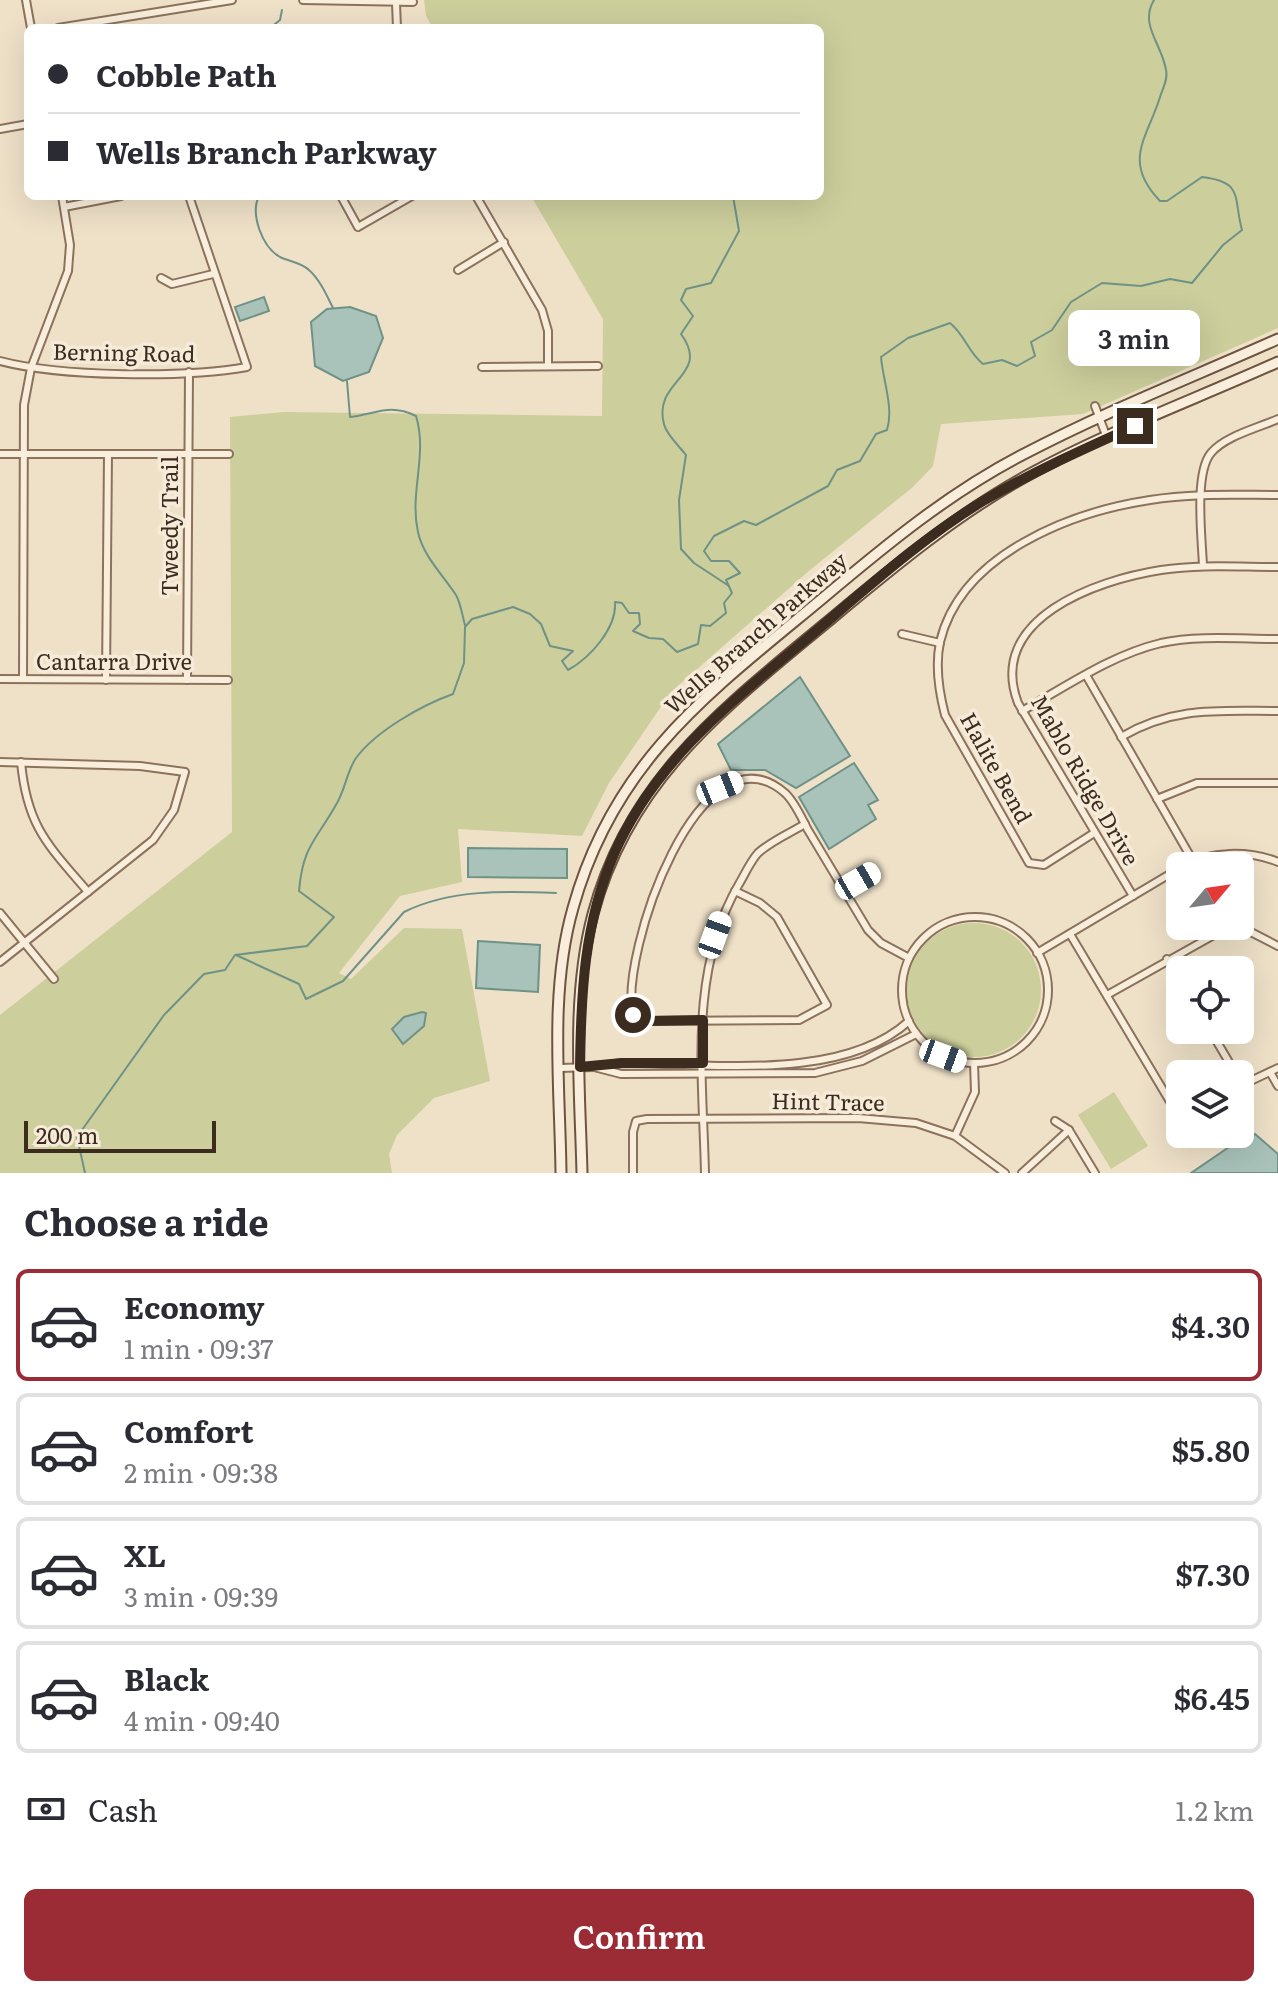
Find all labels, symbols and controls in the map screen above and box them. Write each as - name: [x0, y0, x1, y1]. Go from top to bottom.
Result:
- text: Cobble Path: [96, 52, 277, 96]
- text: Wells Branch Parkway: [96, 129, 437, 173]
- callout: 3 min: [1069, 310, 1201, 366]
- text: 3 min: [1098, 318, 1170, 357]
- street label: Berning Road: [52, 334, 196, 369]
- route end: [1117, 408, 1153, 444]
- street label: Tweedy Trail: [152, 456, 185, 596]
- street label: Wells Branch Parkway: [656, 543, 854, 721]
- street label: Cantarra Drive: [36, 644, 192, 677]
- street label: Mablo Ridge Drive: [1024, 688, 1149, 871]
- street label: Halite Bend: [953, 706, 1041, 829]
- car: [693, 768, 747, 808]
- north arrow: [1166, 852, 1254, 940]
- map controls: [1166, 852, 1254, 1148]
- car: [831, 859, 885, 903]
- car: [696, 908, 734, 962]
- button: locate: [1166, 956, 1254, 1044]
- route start: [615, 997, 651, 1033]
- car: [916, 1037, 970, 1075]
- button: layers: [1166, 1060, 1254, 1148]
- street label: Hint Trace: [771, 1083, 885, 1118]
- scale bar: [24, 1117, 216, 1153]
- text: 200 m: [36, 1118, 98, 1151]
- text: Choose a ride: [24, 1194, 269, 1247]
- text: Economy: [124, 1284, 264, 1328]
- icon: car: [28, 1289, 100, 1361]
- text: $4.30: [1171, 1303, 1250, 1347]
- text: 1 min · 09:37: [124, 1328, 273, 1367]
- text: Comfort: [124, 1408, 254, 1452]
- icon: car: [28, 1413, 100, 1485]
- text: $5.80: [1172, 1427, 1250, 1471]
- text: 2 min · 09:38: [124, 1452, 278, 1491]
- text: XL: [124, 1532, 166, 1576]
- icon: car: [28, 1537, 100, 1609]
- text: $7.30: [1175, 1551, 1250, 1595]
- text: 3 min · 09:39: [124, 1576, 278, 1615]
- text: Black: [124, 1656, 209, 1700]
- icon: car: [28, 1661, 100, 1733]
- text: $6.45: [1173, 1675, 1250, 1719]
- text: 4 min · 09:40: [124, 1700, 280, 1739]
- icon: cash: [24, 1787, 68, 1831]
- text: Cash: [88, 1787, 158, 1831]
- text: 1.2 km: [1175, 1790, 1254, 1829]
- button: Confirm: [24, 1889, 1254, 1981]

